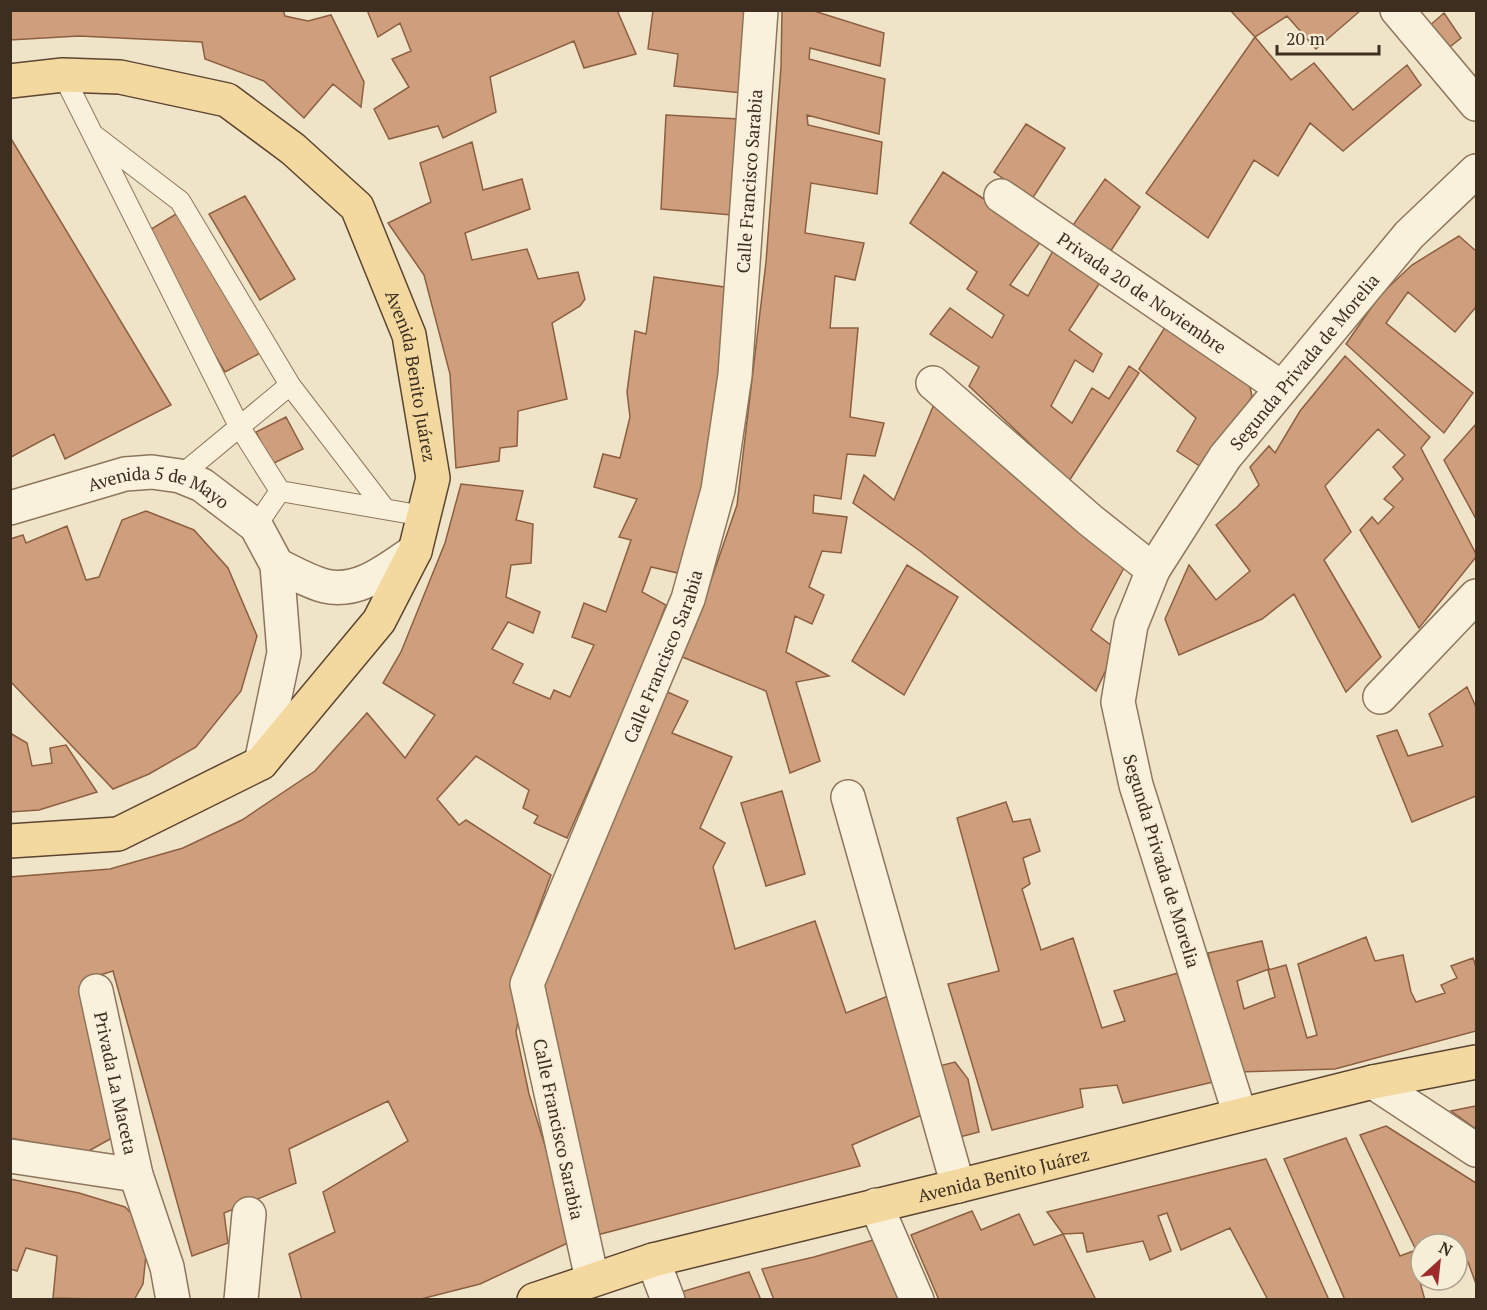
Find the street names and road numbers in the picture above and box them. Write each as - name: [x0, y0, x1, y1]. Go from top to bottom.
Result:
- street label: Calle Francisco Sarabia: [730, 88, 767, 274]
- street label: Privada 20 de Noviembre: [1053, 226, 1231, 359]
- street label: Segunda Privada de Morelia: [1224, 268, 1384, 455]
- street label: Avenida Benito Juárez: [380, 286, 442, 464]
- street label: Avenida 5 de Mayo: [85, 460, 234, 514]
- street label: Calle Francisco Sarabia: [617, 567, 708, 746]
- street label: Segunda Privada de Morelia: [1118, 751, 1206, 971]
- street label: Privada La Maceta: [89, 1009, 143, 1157]
- street label: Calle Francisco Sarabia: [528, 1036, 590, 1222]
- street label: Avenida Benito Juárez: [915, 1142, 1091, 1207]

